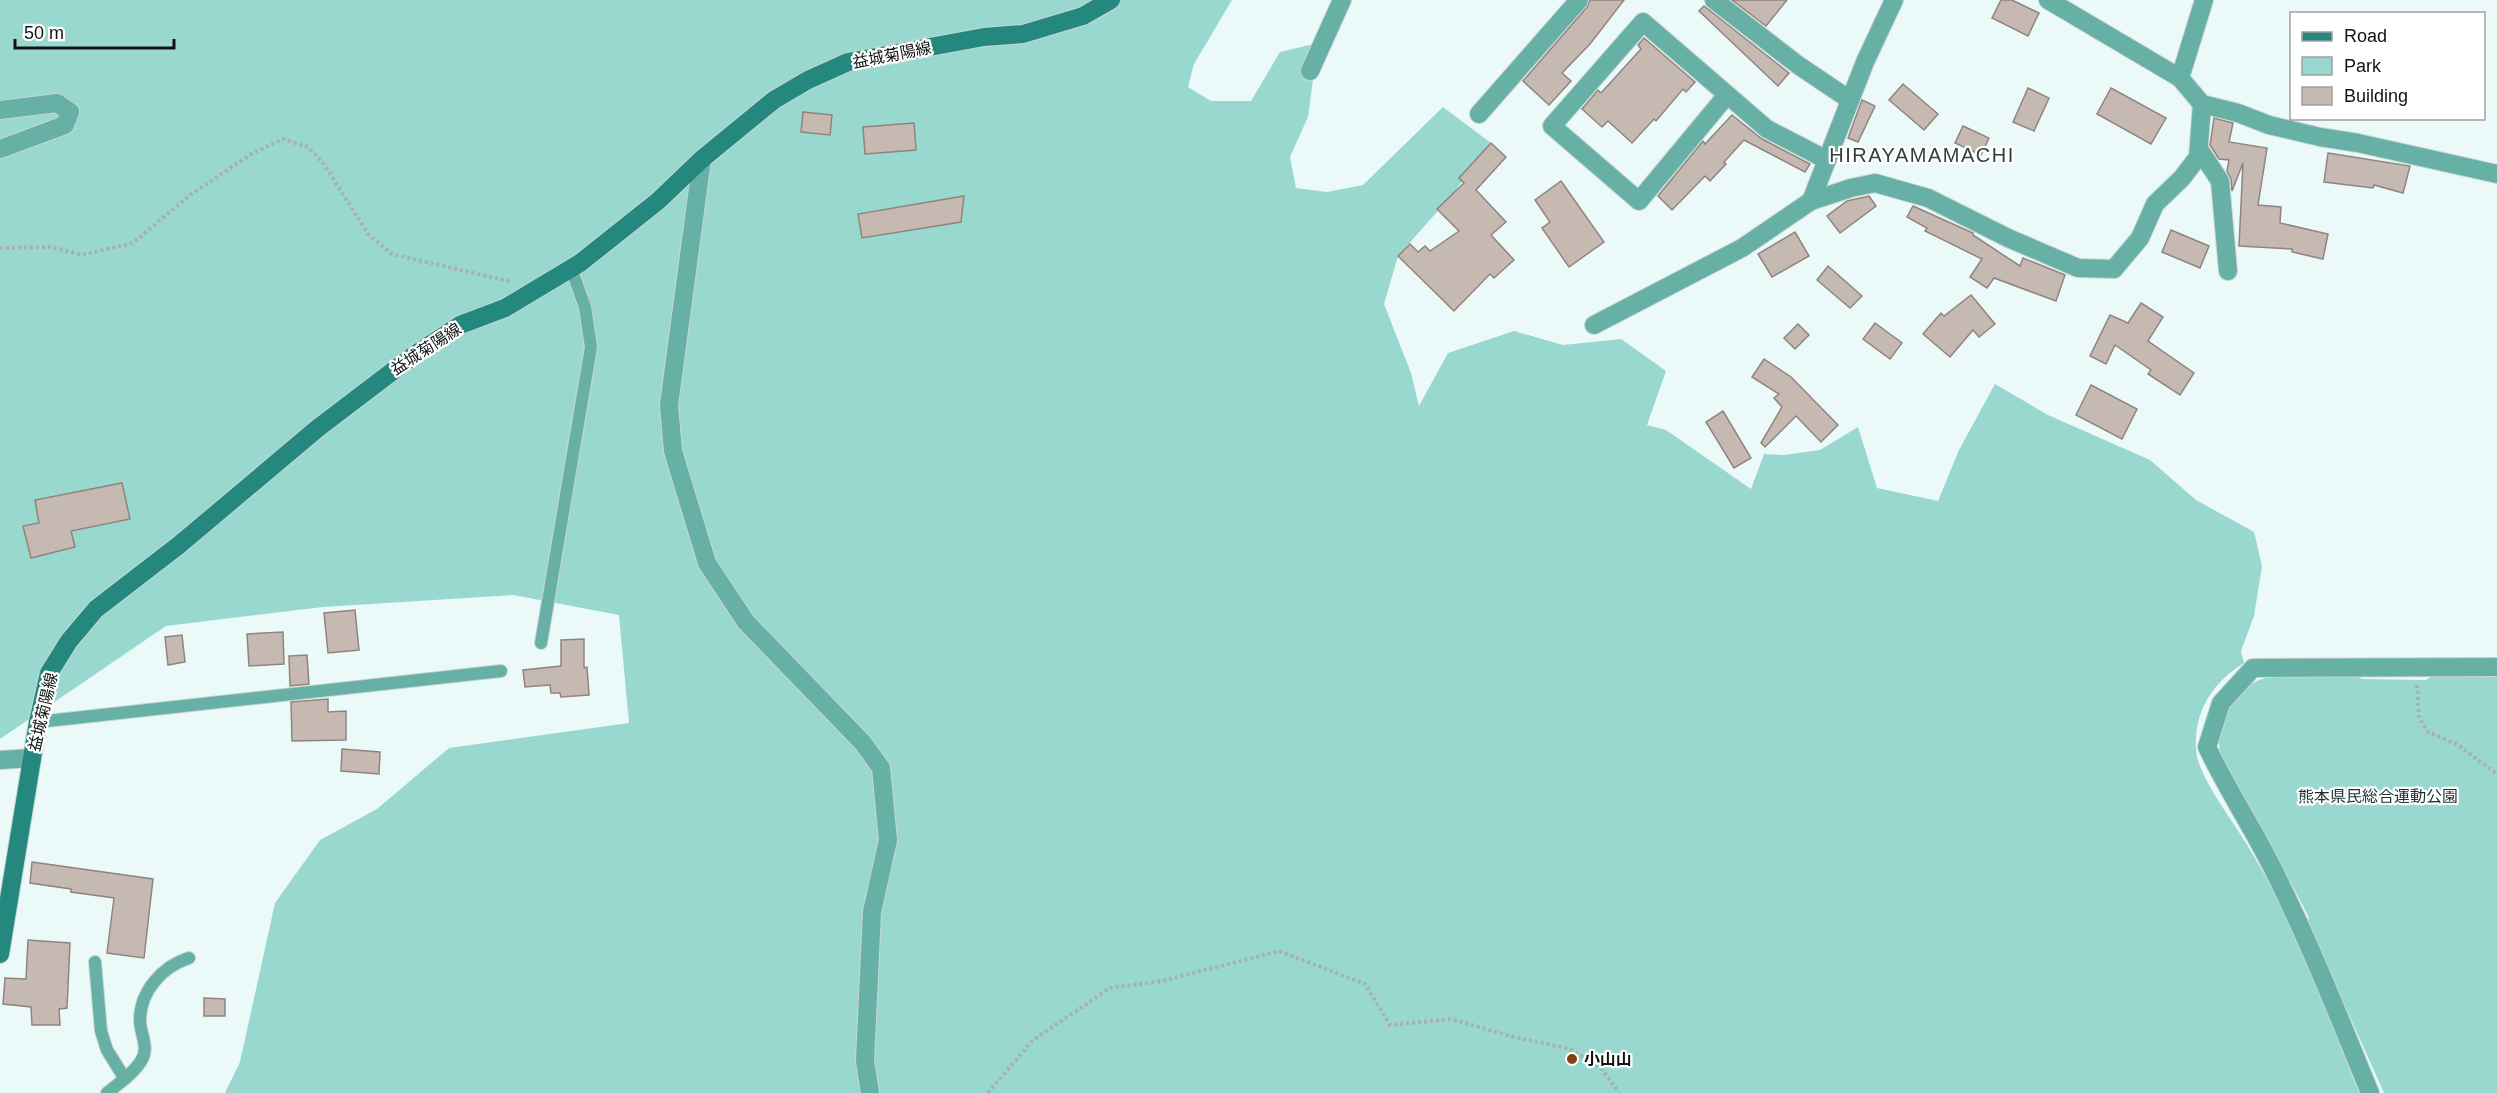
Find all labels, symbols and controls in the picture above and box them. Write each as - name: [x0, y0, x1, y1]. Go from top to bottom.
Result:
- scale bar: [15, 12, 174, 50]
- legend: [2290, 12, 2485, 120]
- text: 50 m: [24, 23, 64, 43]
- text: Road: [2344, 26, 2387, 46]
- street label: 益城菊陽線: [851, 39, 933, 71]
- text: Park: [2344, 56, 2382, 76]
- text: Building: [2344, 86, 2408, 106]
- district label: HIRAYAMAMACHI: [1829, 144, 2015, 166]
- street label: 益城菊陽線: [388, 320, 464, 378]
- street label: 益城菊陽線: [26, 671, 60, 753]
- park label: 熊本県民総合運動公園: [2298, 788, 2458, 805]
- place label: 小山山: [1584, 1051, 1632, 1068]
- marker: 小山山: [1565, 1052, 1579, 1066]

